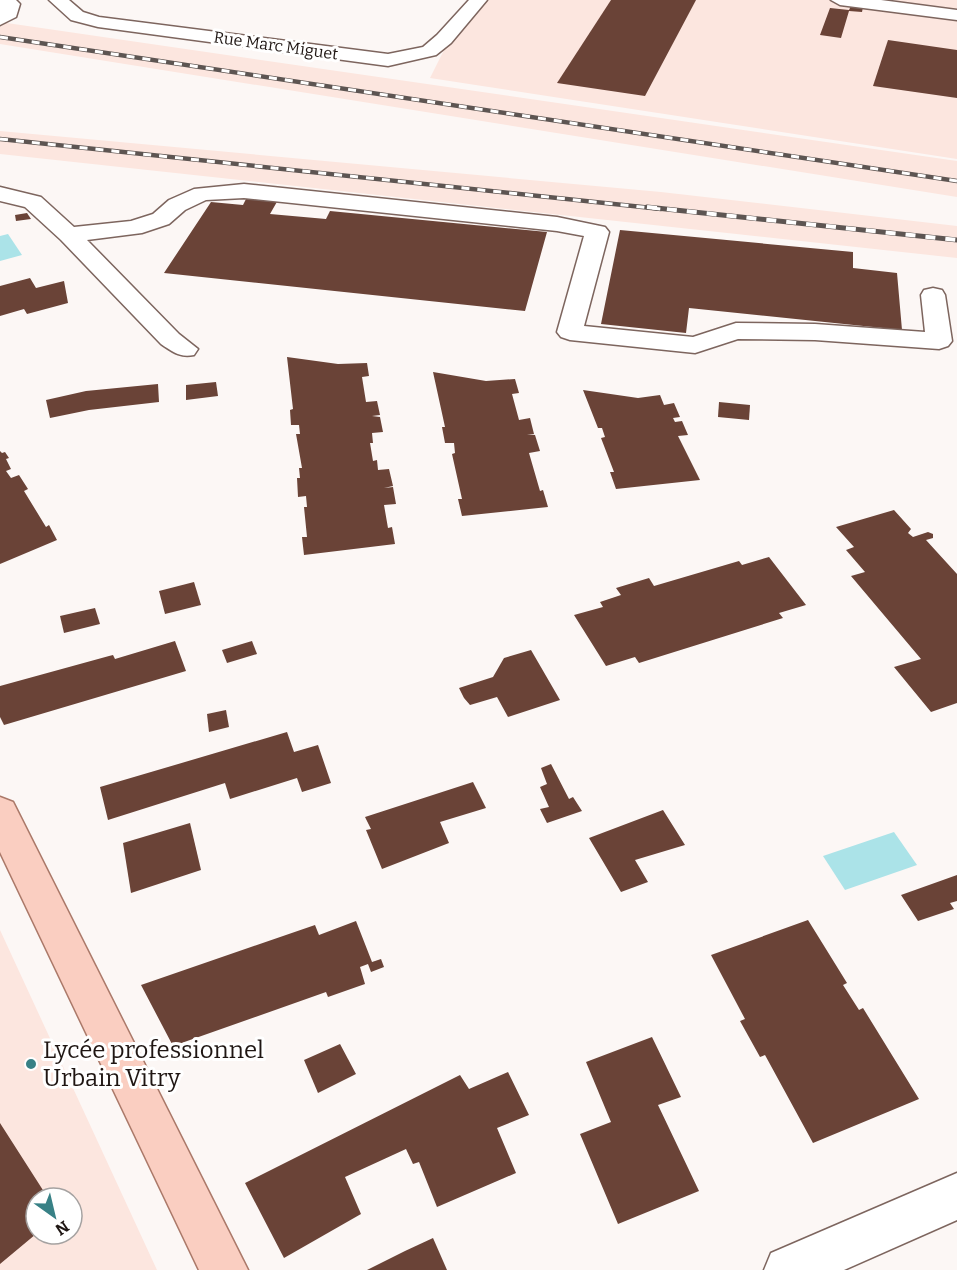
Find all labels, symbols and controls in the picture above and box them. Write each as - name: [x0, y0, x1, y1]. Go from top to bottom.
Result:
- street label: Rue Marc Miguet: [213, 27, 340, 64]
- place label: Lycée professionnel Urbain Vitry: [43, 1036, 264, 1092]
- marker: Lycée professionnel Urbain Vitry: [24, 1057, 38, 1071]
- north arrow: [24, 1186, 84, 1246]
- text: N: [52, 1217, 73, 1239]

